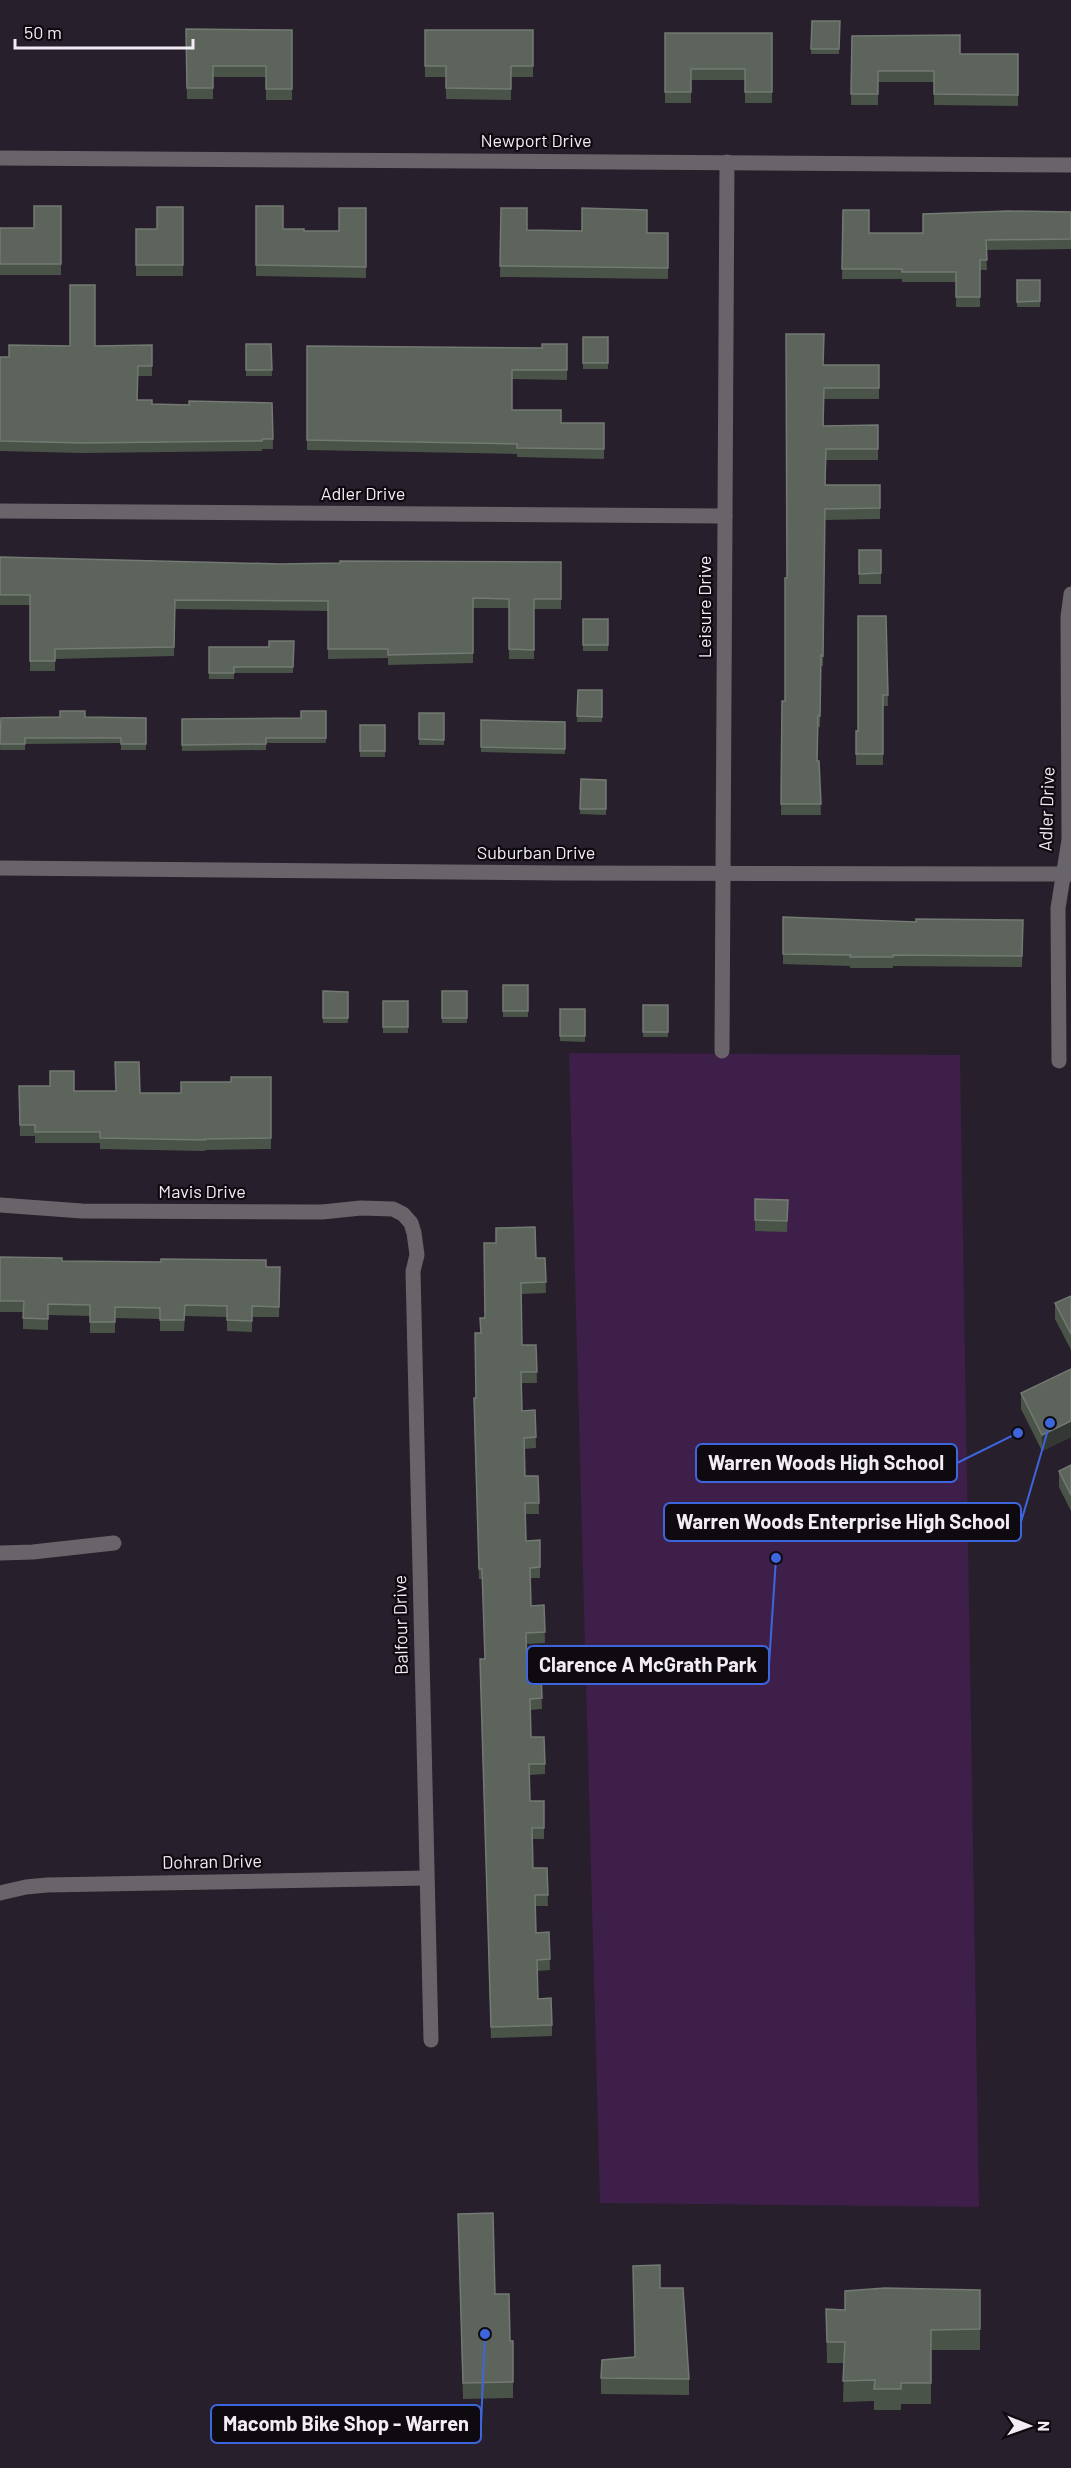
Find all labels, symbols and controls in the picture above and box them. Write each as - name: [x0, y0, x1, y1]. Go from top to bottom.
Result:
- scale bar: [15, 12, 194, 50]
- text: 50 m: [24, 21, 62, 43]
- street label: Newport Drive: [480, 129, 592, 151]
- street label: Adler Drive: [321, 482, 405, 504]
- street label: Leisure Drive: [693, 556, 715, 658]
- street label: Adler Drive: [1034, 766, 1058, 852]
- street label: Suburban Drive: [477, 841, 595, 863]
- street label: Mavis Drive: [158, 1180, 246, 1202]
- callout: Warren Woods High School: [696, 1444, 957, 1482]
- text: Warren Woods High School: [708, 1450, 944, 1474]
- callout: Warren Woods Enterprise High School: [664, 1503, 1021, 1541]
- text: Warren Woods Enterprise High School: [676, 1509, 1010, 1533]
- street label: Balfour Drive: [388, 1575, 412, 1675]
- callout: Clarence A McGrath Park: [527, 1646, 769, 1684]
- text: Clarence A McGrath Park: [539, 1652, 757, 1676]
- street label: Dohran Drive: [162, 1849, 262, 1873]
- north arrow: [999, 2396, 1059, 2456]
- callout: Macomb Bike Shop - Warren: [211, 2405, 481, 2443]
- text: Macomb Bike Shop - Warren: [223, 2411, 469, 2435]
- text: N: [1035, 2421, 1054, 2432]

